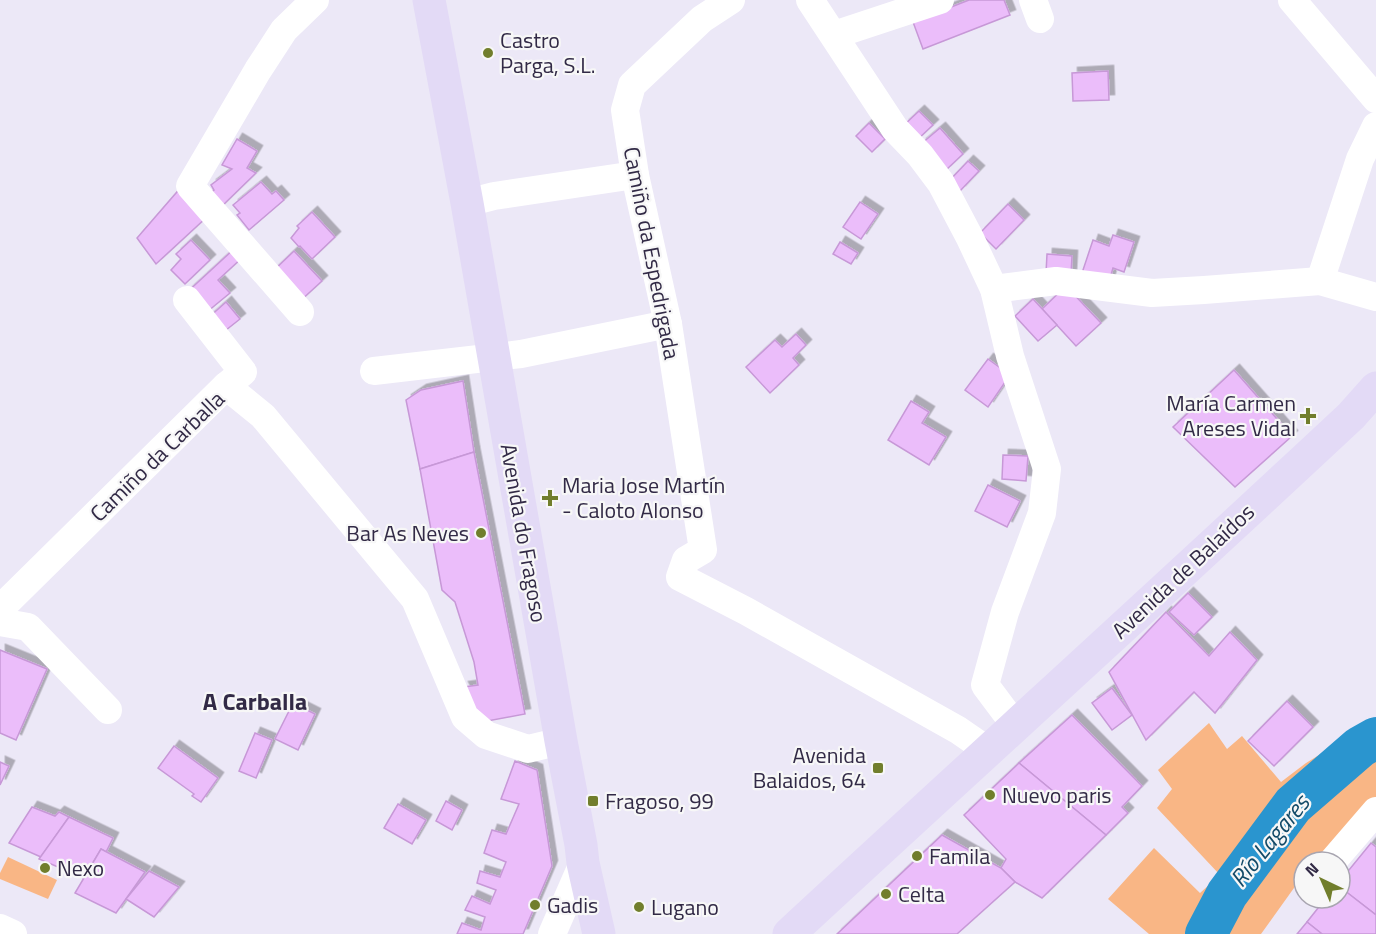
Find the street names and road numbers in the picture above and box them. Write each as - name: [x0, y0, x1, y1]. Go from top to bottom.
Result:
- street label: Camiño da Espedrigada: [615, 144, 689, 362]
- street label: Camiño da Carballa: [82, 383, 232, 529]
- street label: Avenida do Fragoso: [492, 441, 556, 625]
- street label: Avenida de Balaídos: [1104, 496, 1262, 646]

